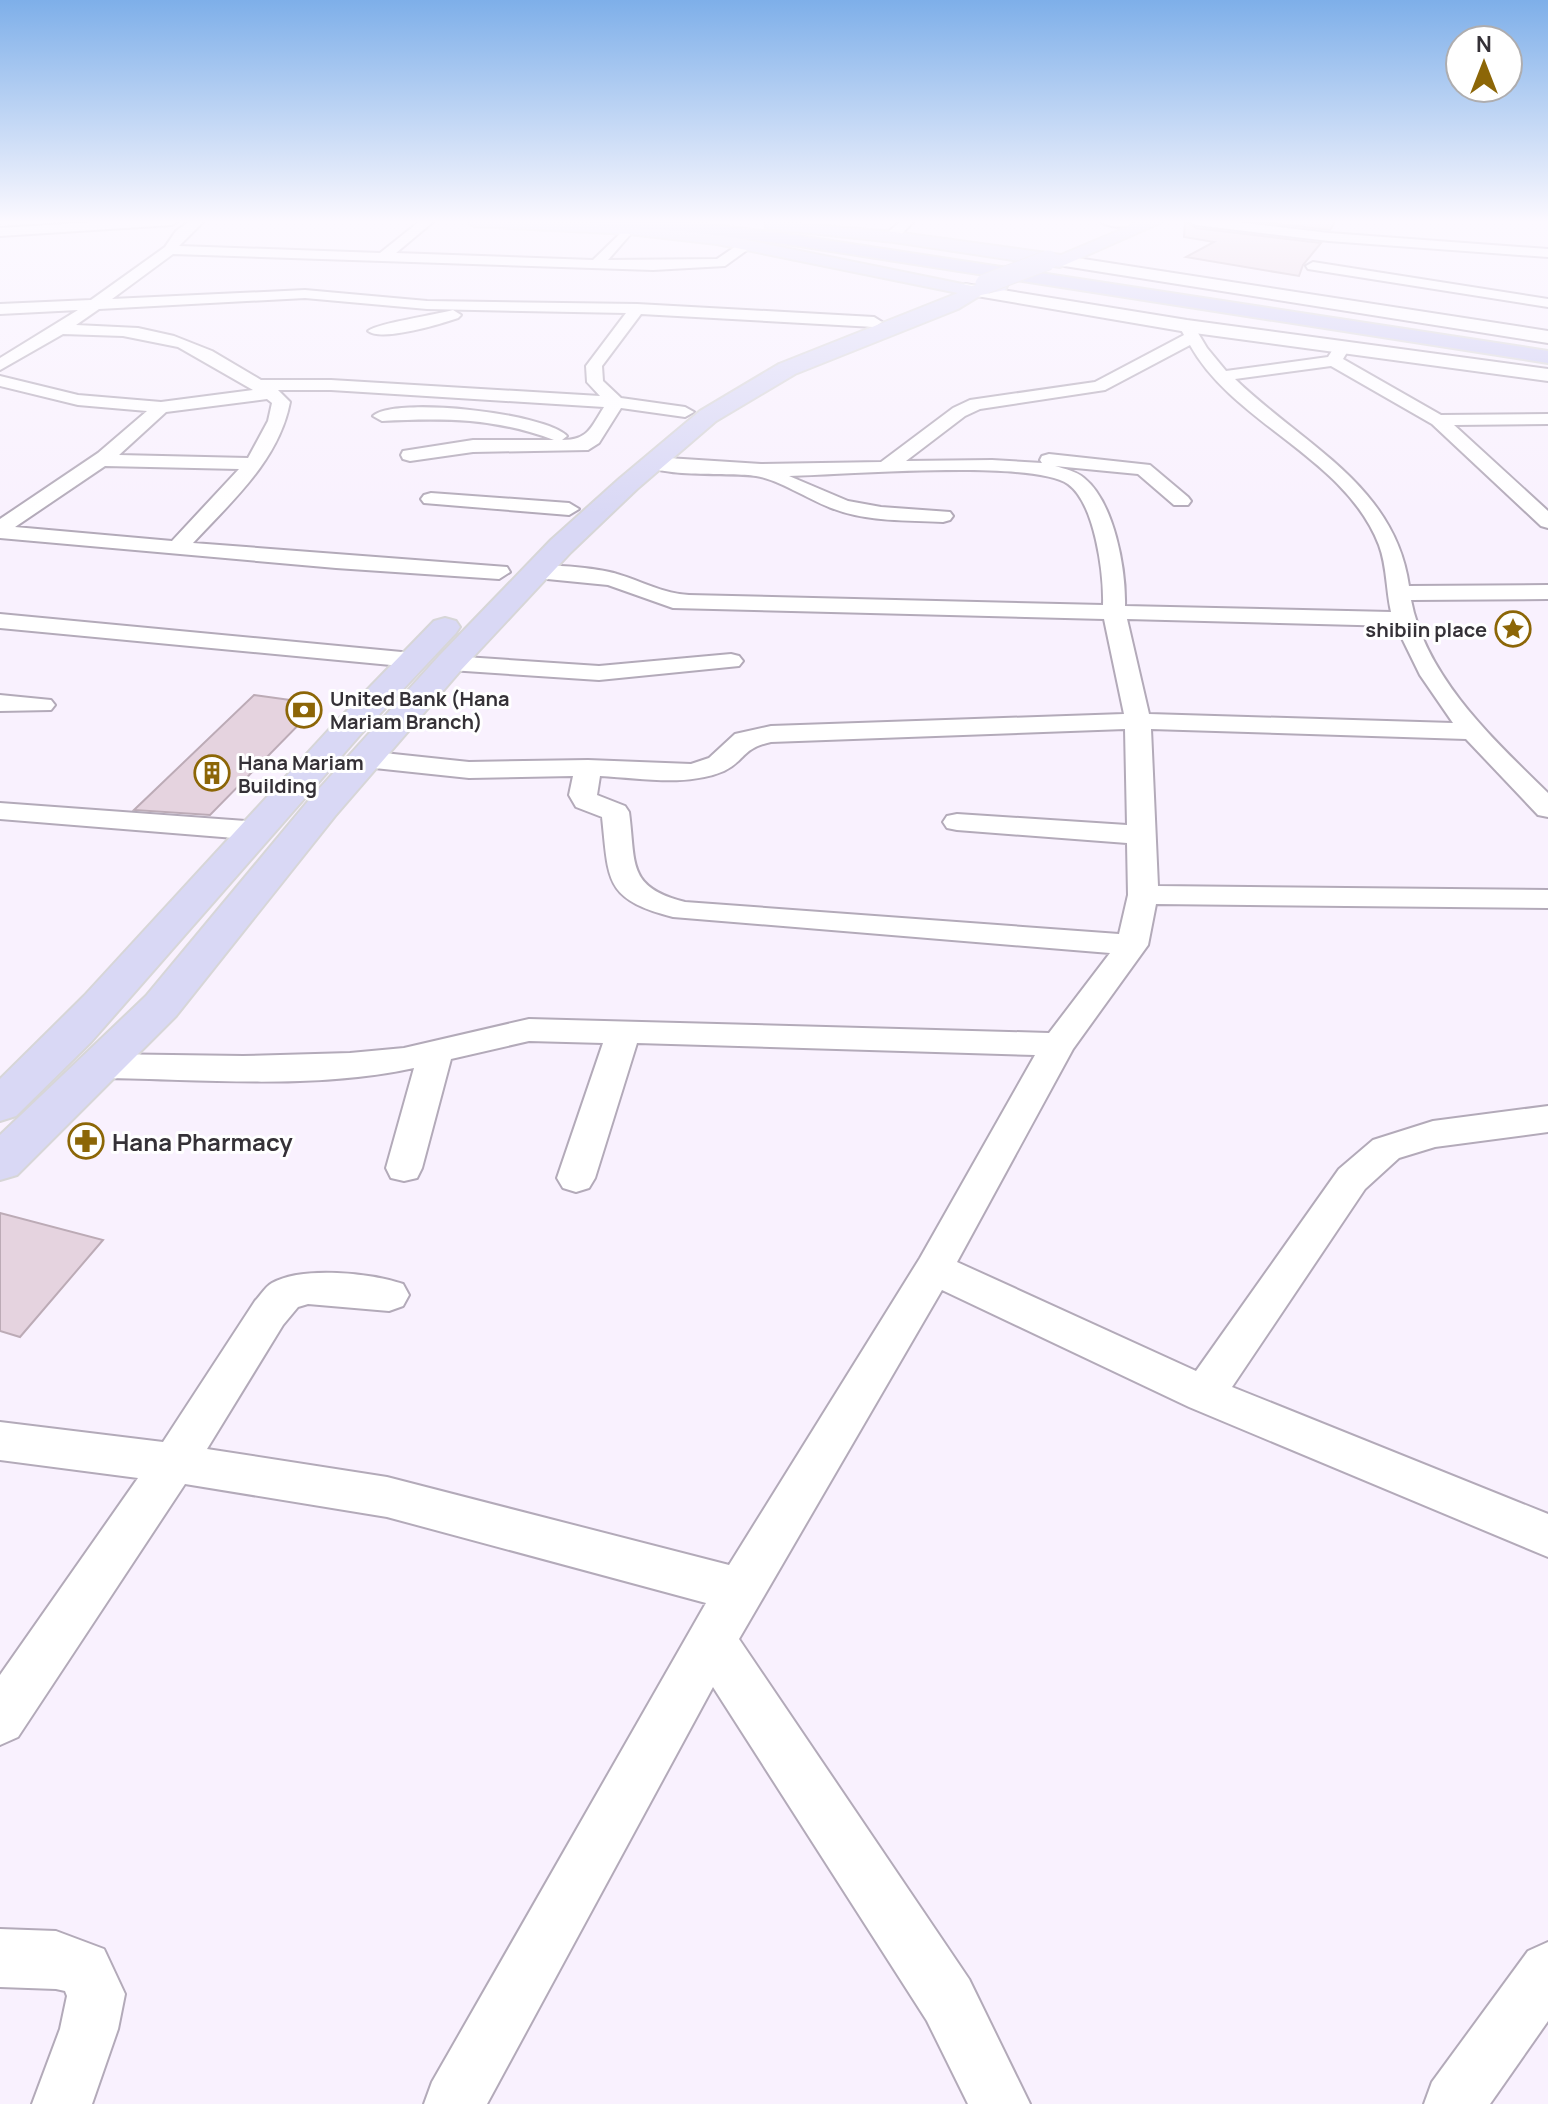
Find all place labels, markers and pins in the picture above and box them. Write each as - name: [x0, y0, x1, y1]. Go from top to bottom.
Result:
- place icon: shibiin place: [1494, 610, 1532, 648]
- place label: shibiin place: [1365, 616, 1487, 643]
- place label: United Bank (Hana Mariam Branch): [330, 685, 509, 735]
- bank icon: United Bank (Hana Mariam Branch): [285, 691, 323, 729]
- place label: Hana Mariam Building: [238, 749, 364, 799]
- building icon: Hana Mariam Building: [193, 754, 231, 792]
- pharmacy icon: Hana Pharmacy: [67, 1122, 105, 1160]
- place label: Hana Pharmacy: [112, 1125, 293, 1158]

